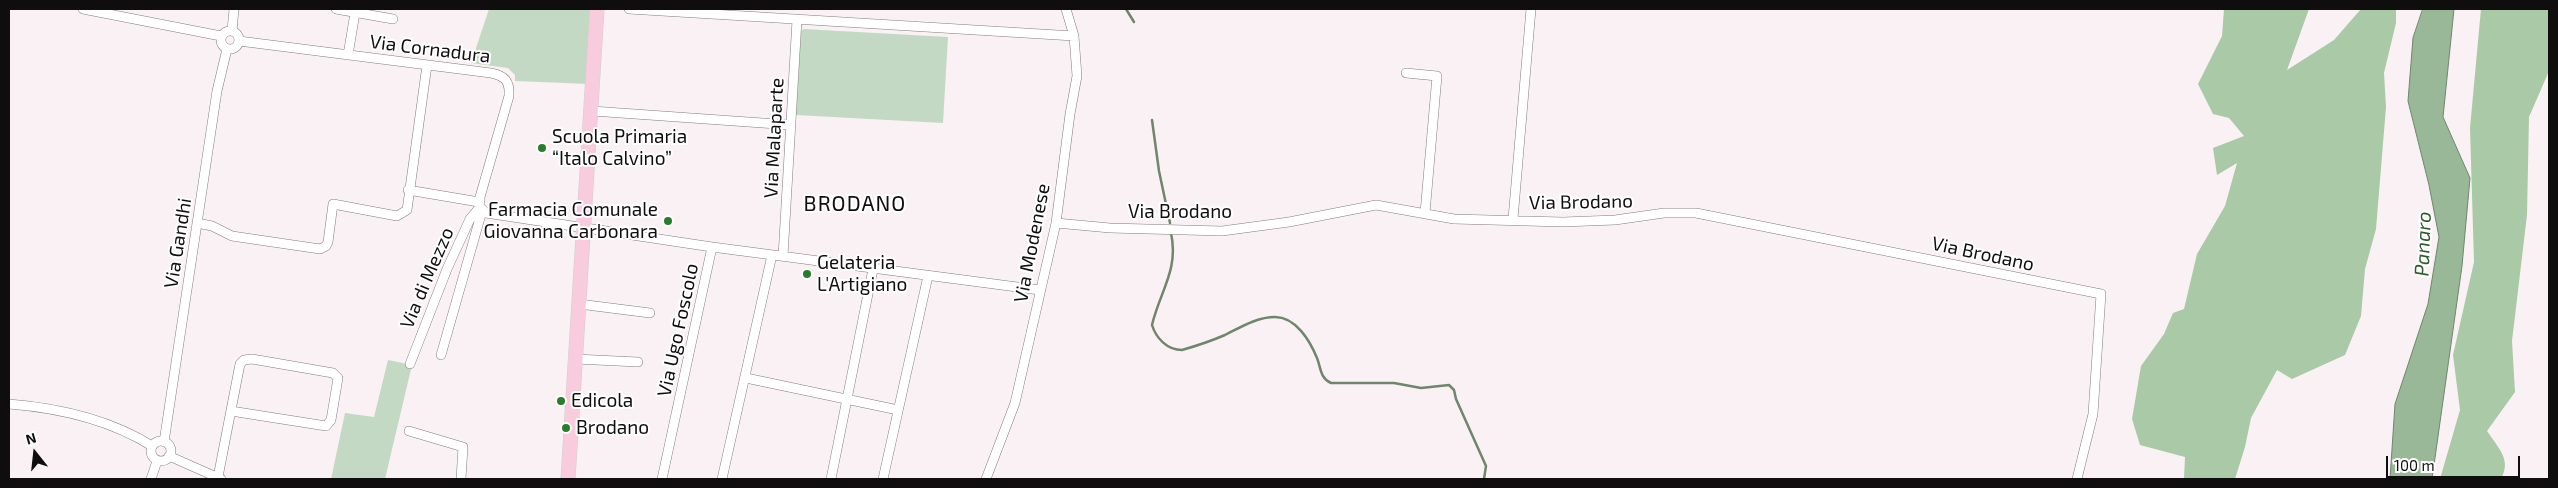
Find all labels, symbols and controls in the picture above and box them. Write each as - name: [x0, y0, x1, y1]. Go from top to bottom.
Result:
- street label: Via Cornadura: [368, 30, 492, 68]
- street label: Via Malaparte: [759, 77, 789, 199]
- place label: Scuola Primaria “Italo Calvino”: [552, 126, 687, 170]
- marker: Scuola Primaria “Italo Calvino”: [536, 142, 548, 154]
- street label: Via Modenese: [1009, 182, 1055, 304]
- street label: Via Brodano: [1529, 190, 1633, 214]
- district label: BRODANO: [803, 191, 907, 217]
- street label: Via Gandhi: [160, 196, 196, 290]
- place label: Farmacia Comunale Giovanna Carbonara: [484, 199, 658, 243]
- street label: Via Brodano: [1128, 201, 1232, 223]
- water label: Panaro: [2410, 211, 2436, 277]
- marker: Farmacia Comunale Giovanna Carbonara: [662, 215, 674, 227]
- street label: Via di Mezzo: [395, 224, 459, 332]
- street label: Via Brodano: [1930, 232, 2036, 276]
- place label: Gelateria L'Artigiano: [817, 252, 907, 296]
- street label: Via Ugo Foscolo: [653, 261, 703, 399]
- marker: Gelateria L'Artigiano: [801, 268, 813, 280]
- place label: Edicola: [571, 390, 633, 412]
- marker: Edicola: [555, 395, 567, 407]
- place label: Brodano: [576, 417, 649, 439]
- marker: Brodano: [560, 422, 572, 434]
- north arrow: [10, 428, 60, 478]
- text: N: [24, 429, 38, 448]
- scale bar: [2388, 446, 2522, 478]
- text: 100 m: [2394, 456, 2435, 474]

